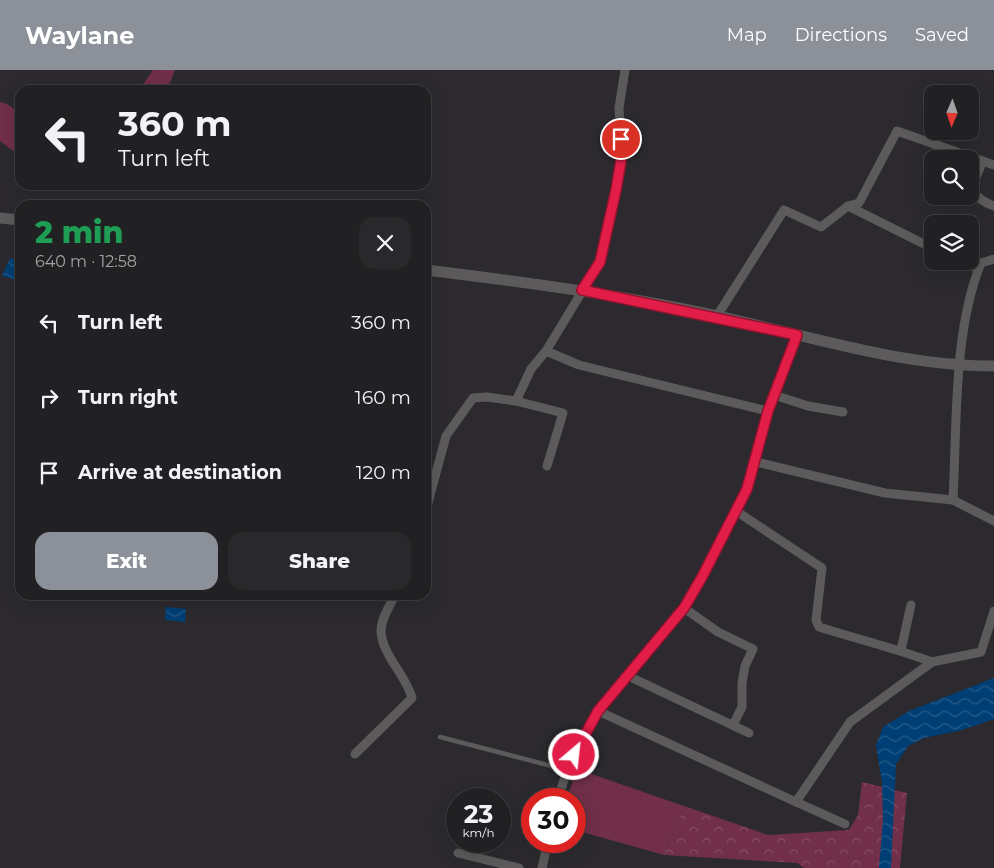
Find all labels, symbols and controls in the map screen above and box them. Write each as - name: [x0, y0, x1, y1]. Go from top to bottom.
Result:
- text: Waylane: [25, 21, 134, 50]
- text: Map: [727, 24, 767, 46]
- text: Directions: [795, 24, 887, 46]
- text: Saved: [915, 24, 969, 46]
- north arrow: [924, 85, 979, 140]
- map controls: [924, 85, 979, 270]
- text: 360 m: [118, 102, 231, 145]
- icon: left: [35, 105, 100, 170]
- pin: [600, 118, 642, 160]
- icon: arrive: [607, 125, 635, 153]
- text: Turn left: [118, 145, 210, 172]
- button: search: [924, 150, 979, 205]
- text: 2 min: [35, 214, 123, 251]
- button: layers: [924, 215, 979, 270]
- button: close: [359, 217, 411, 269]
- text: 640 m · 12:58: [35, 252, 137, 271]
- icon: left: [35, 309, 63, 337]
- text: Turn left: [78, 311, 163, 334]
- text: 360 m: [351, 311, 411, 334]
- icon: right: [35, 384, 63, 412]
- text: Turn right: [78, 386, 178, 409]
- text: 160 m: [355, 386, 411, 409]
- icon: arrive: [35, 459, 63, 487]
- text: Arrive at destination: [78, 461, 282, 484]
- text: 120 m: [356, 461, 411, 484]
- button: Exit: [35, 532, 218, 590]
- button: Share: [228, 532, 411, 590]
- position arrow: [547, 728, 599, 780]
- speed limit sign: 30: [521, 788, 586, 853]
- text: 23: [464, 799, 493, 829]
- text: km/h: [462, 825, 495, 840]

